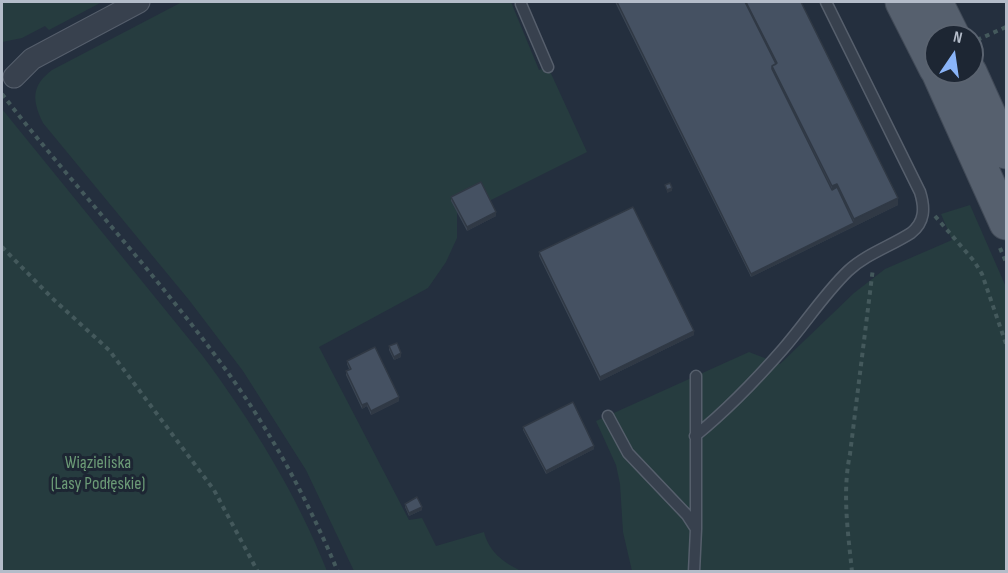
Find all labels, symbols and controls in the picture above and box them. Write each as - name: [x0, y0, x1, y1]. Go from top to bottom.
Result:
- north arrow: [924, 24, 984, 84]
- text: N: [951, 28, 964, 48]
- park label: Wiązieliska (Lasy Podłęskie): [51, 452, 145, 494]

